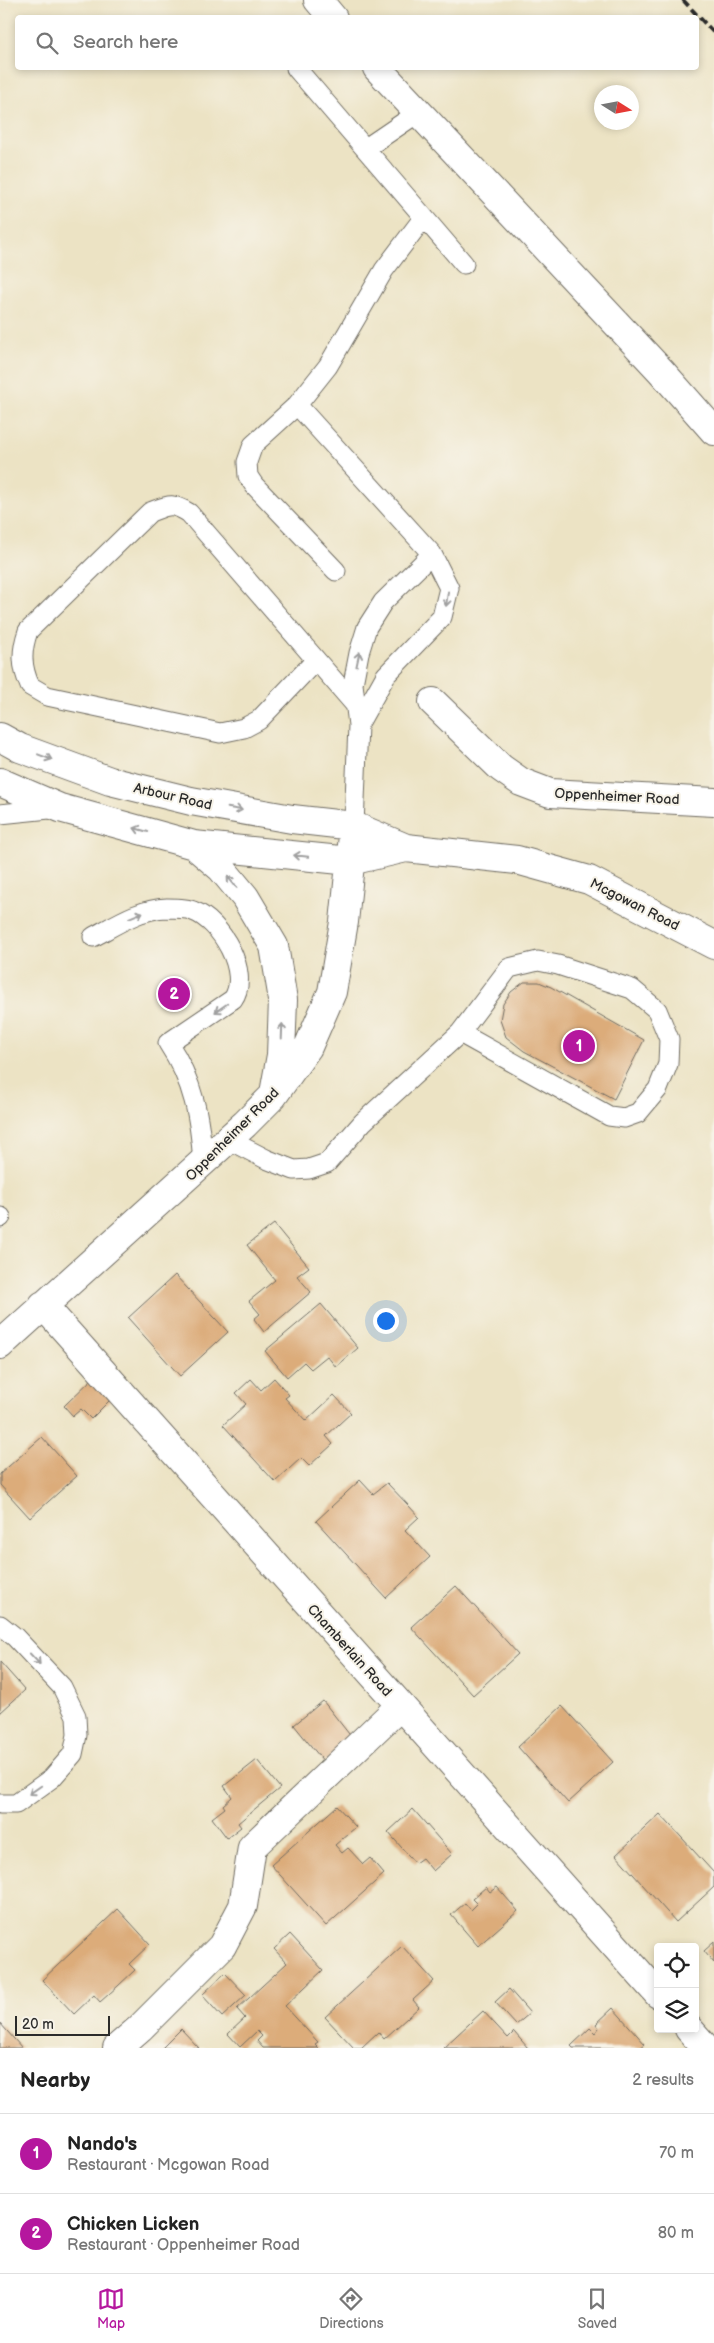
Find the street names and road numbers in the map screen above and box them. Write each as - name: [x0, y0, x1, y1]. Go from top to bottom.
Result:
- street label: Arbour Road: [132, 779, 214, 814]
- street label: Oppenheimer Road: [554, 785, 680, 808]
- street label: Mcgowan Road: [587, 875, 682, 934]
- street label: Oppenheimer Road: [182, 1084, 283, 1185]
- street label: Chamberlain Road: [304, 1601, 396, 1700]

